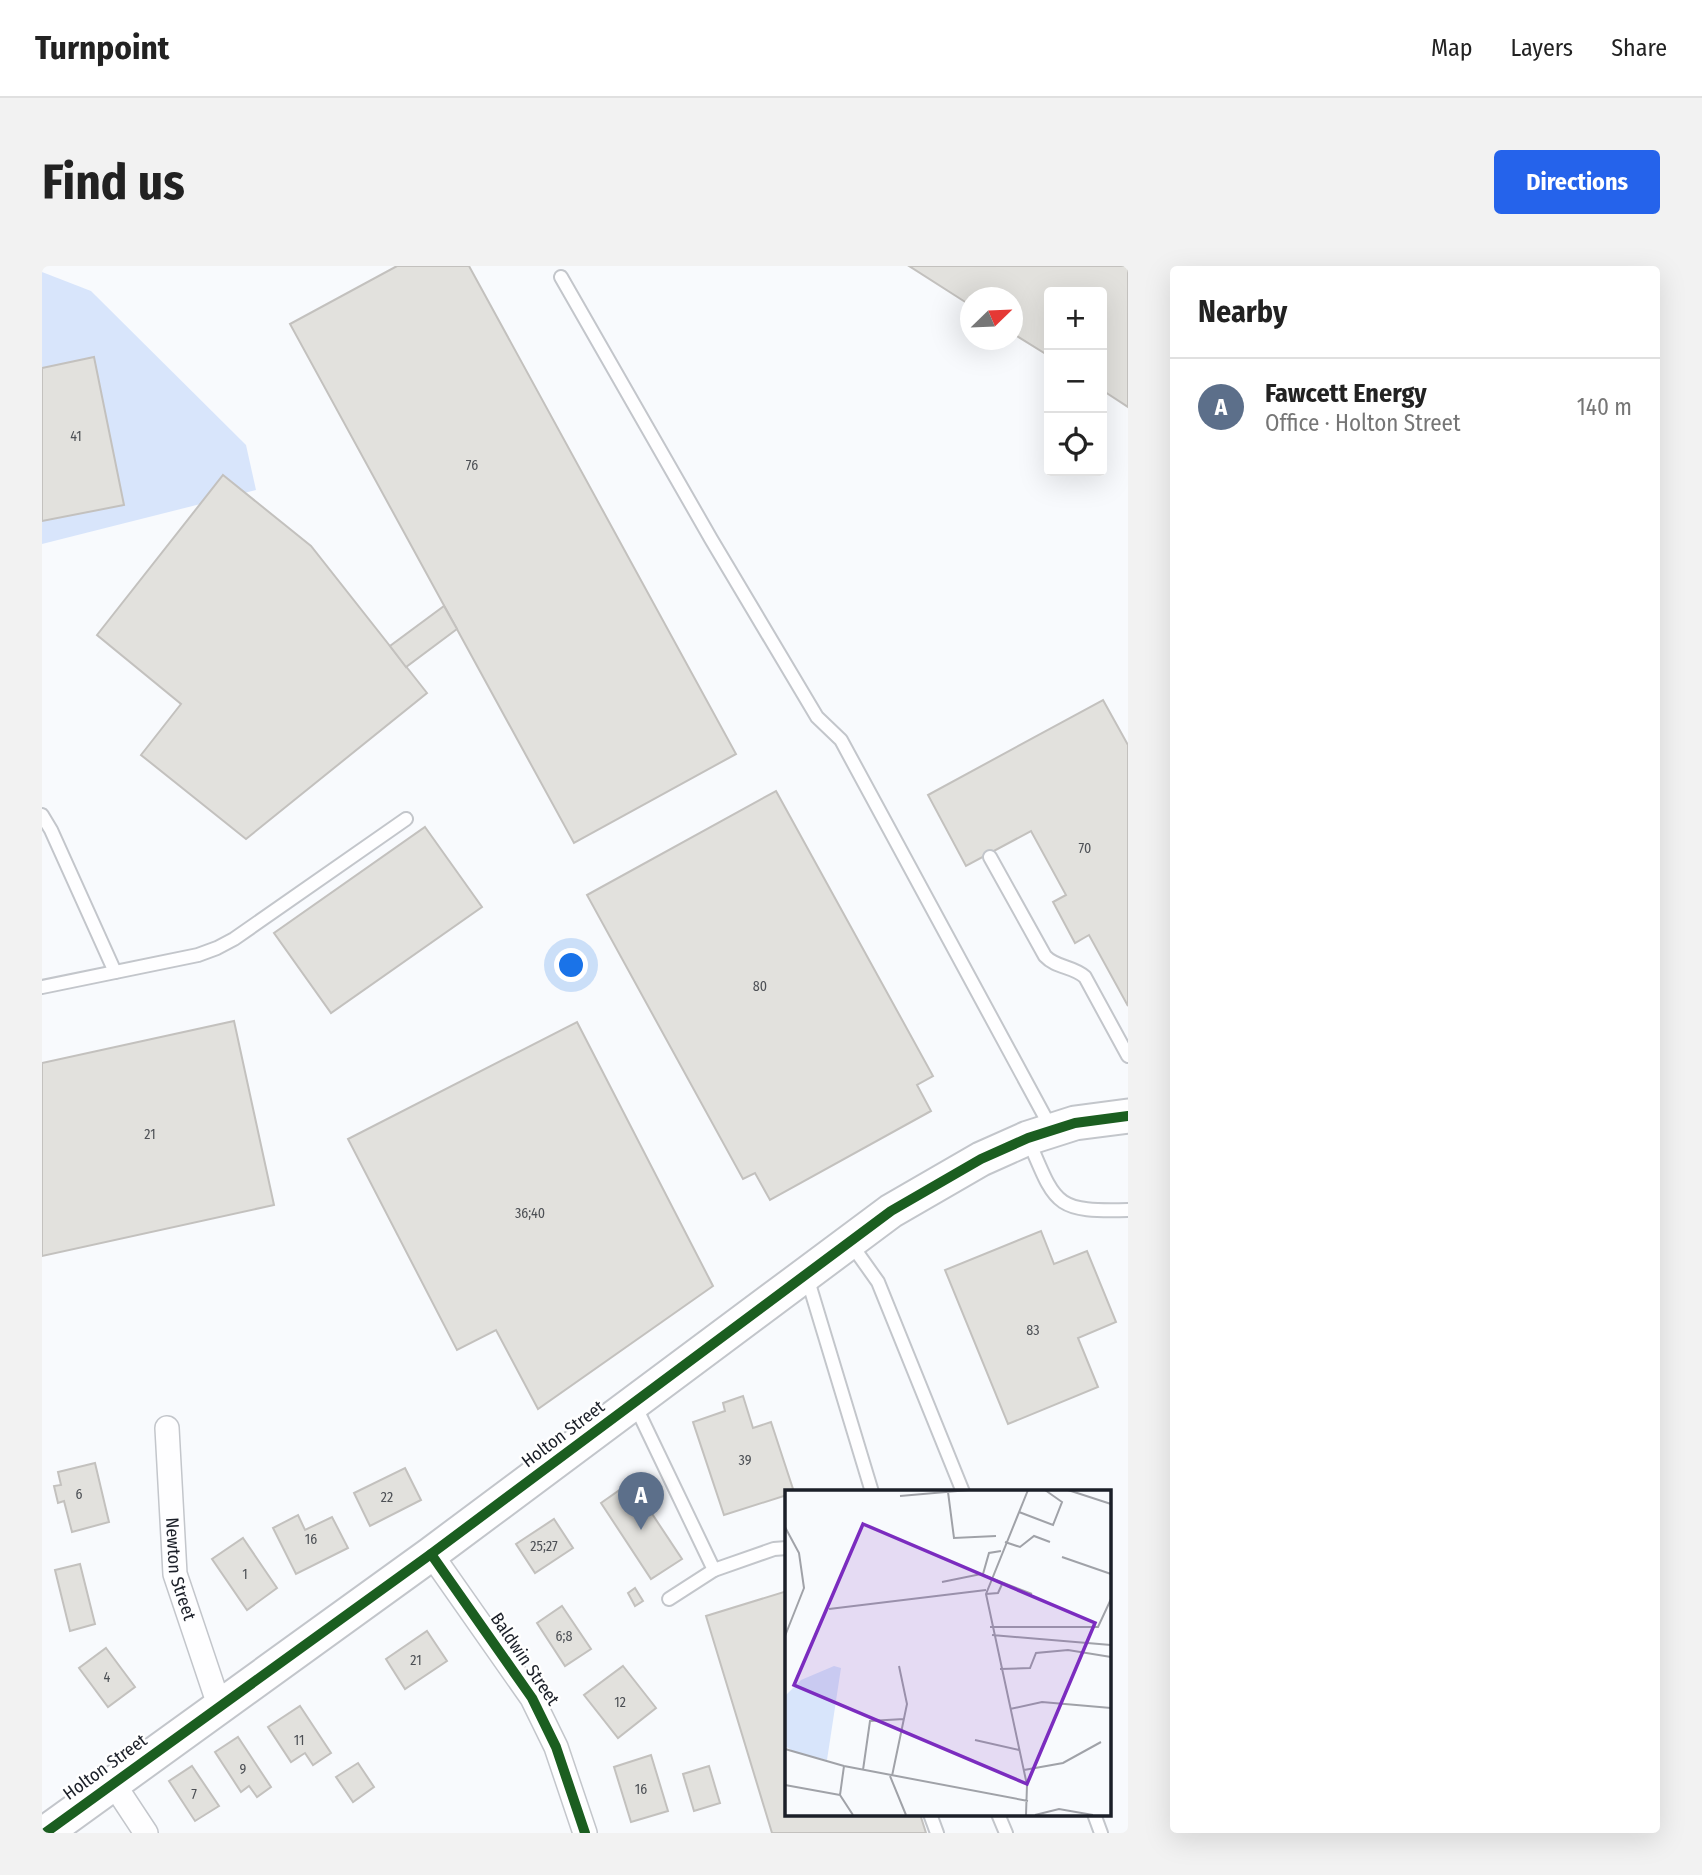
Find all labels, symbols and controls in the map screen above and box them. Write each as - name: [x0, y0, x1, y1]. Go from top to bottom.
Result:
- text: Turnpoint: [35, 28, 169, 68]
- text: Map: [1431, 34, 1473, 62]
- text: Layers: [1511, 34, 1573, 62]
- text: Share: [1611, 34, 1667, 62]
- button: Directions: [1494, 150, 1660, 214]
- text: Find us: [42, 153, 185, 212]
- north arrow: [960, 287, 1023, 350]
- map controls: [1044, 287, 1107, 476]
- button: +: [1044, 287, 1107, 350]
- text: Nearby: [1198, 294, 1287, 330]
- button: −: [1044, 350, 1107, 413]
- text: Fawcett Energy: [1265, 378, 1427, 409]
- text: A: [1215, 393, 1227, 421]
- text: 140 m: [1577, 393, 1632, 421]
- text: Office · Holton Street: [1265, 409, 1460, 437]
- button: locate: [1044, 413, 1107, 476]
- house number: 41: [70, 428, 82, 445]
- house number: 76: [466, 457, 478, 474]
- house number: 70: [1079, 840, 1091, 857]
- your location: [554, 948, 588, 982]
- house number: 80: [753, 978, 767, 995]
- house number: 21: [144, 1126, 156, 1143]
- house number: 36;40: [515, 1205, 545, 1222]
- house number: 83: [1026, 1322, 1040, 1339]
- street label: Holton Street: [517, 1396, 609, 1472]
- house number: 39: [739, 1452, 752, 1469]
- pin: A: [618, 1472, 664, 1530]
- house number: 6: [76, 1486, 83, 1503]
- house number: 22: [381, 1489, 393, 1506]
- inset map: [785, 1490, 1110, 1815]
- street label: Newton Street: [161, 1517, 201, 1623]
- house number: 16: [305, 1531, 317, 1548]
- house number: 25;27: [530, 1538, 558, 1555]
- house number: 1: [242, 1566, 248, 1583]
- street label: Baldwin Street: [486, 1608, 564, 1710]
- house number: 6;8: [556, 1628, 572, 1645]
- house number: 21: [410, 1652, 422, 1669]
- house number: 4: [104, 1669, 111, 1686]
- house number: 12: [614, 1694, 626, 1711]
- street label: Holton Street: [59, 1729, 151, 1805]
- house number: 11: [294, 1732, 304, 1749]
- house number: 9: [240, 1761, 247, 1778]
- house number: 16: [635, 1781, 647, 1798]
- house number: 7: [191, 1786, 197, 1803]

